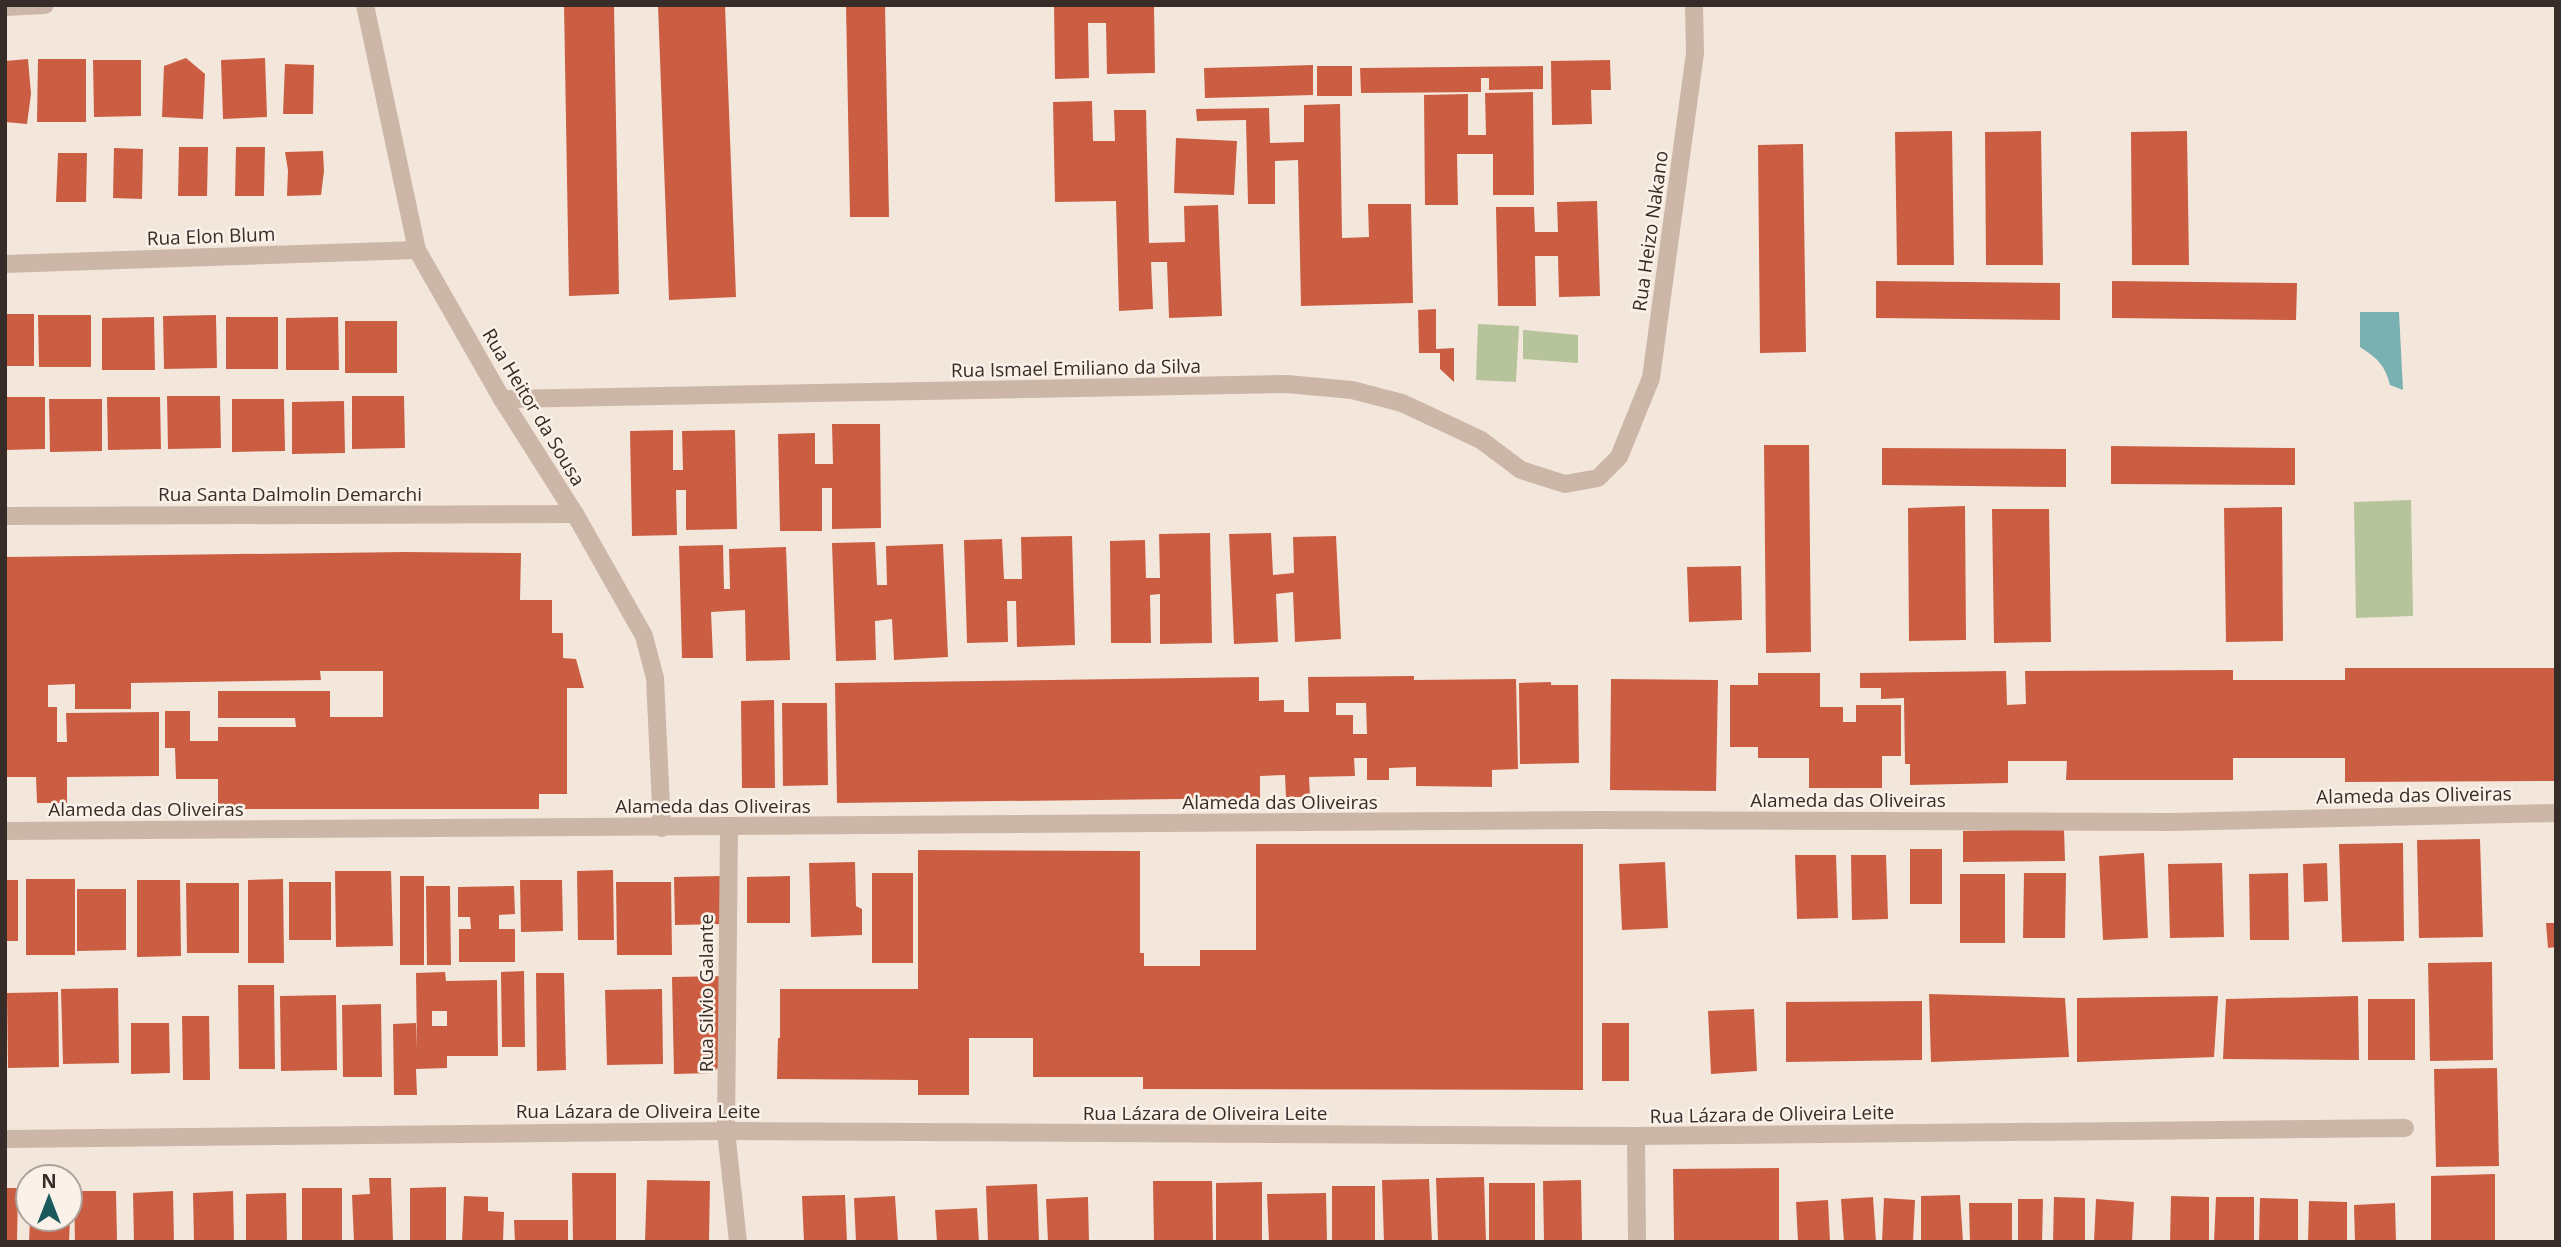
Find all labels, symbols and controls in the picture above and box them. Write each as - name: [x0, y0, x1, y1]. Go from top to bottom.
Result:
- street label: Rua Heizo Nakano: [1626, 149, 1674, 313]
- street label: Rua Elon Blum: [146, 221, 276, 251]
- street label: Rua Heitor da Sousa: [477, 323, 591, 491]
- street label: Rua Ismael Emiliano da Silva: [951, 353, 1201, 383]
- street label: Rua Santa Dalmolin Demarchi: [158, 481, 422, 507]
- street label: Alameda das Oliveiras: [2316, 780, 2512, 810]
- street label: Alameda das Oliveiras: [1750, 787, 1946, 813]
- street label: Alameda das Oliveiras: [1182, 789, 1378, 815]
- street label: Alameda das Oliveiras: [615, 793, 811, 819]
- street label: Alameda das Oliveiras: [48, 796, 244, 822]
- street label: Rua Silvio Galante: [693, 914, 719, 1072]
- street label: Rua Lázara de Oliveira Leite: [516, 1098, 760, 1124]
- street label: Rua Lázara de Oliveira Leite: [1649, 1099, 1895, 1129]
- street label: Rua Lázara de Oliveira Leite: [1083, 1100, 1327, 1126]
- north arrow: [14, 1163, 84, 1233]
- text: N: [41, 1168, 57, 1194]

